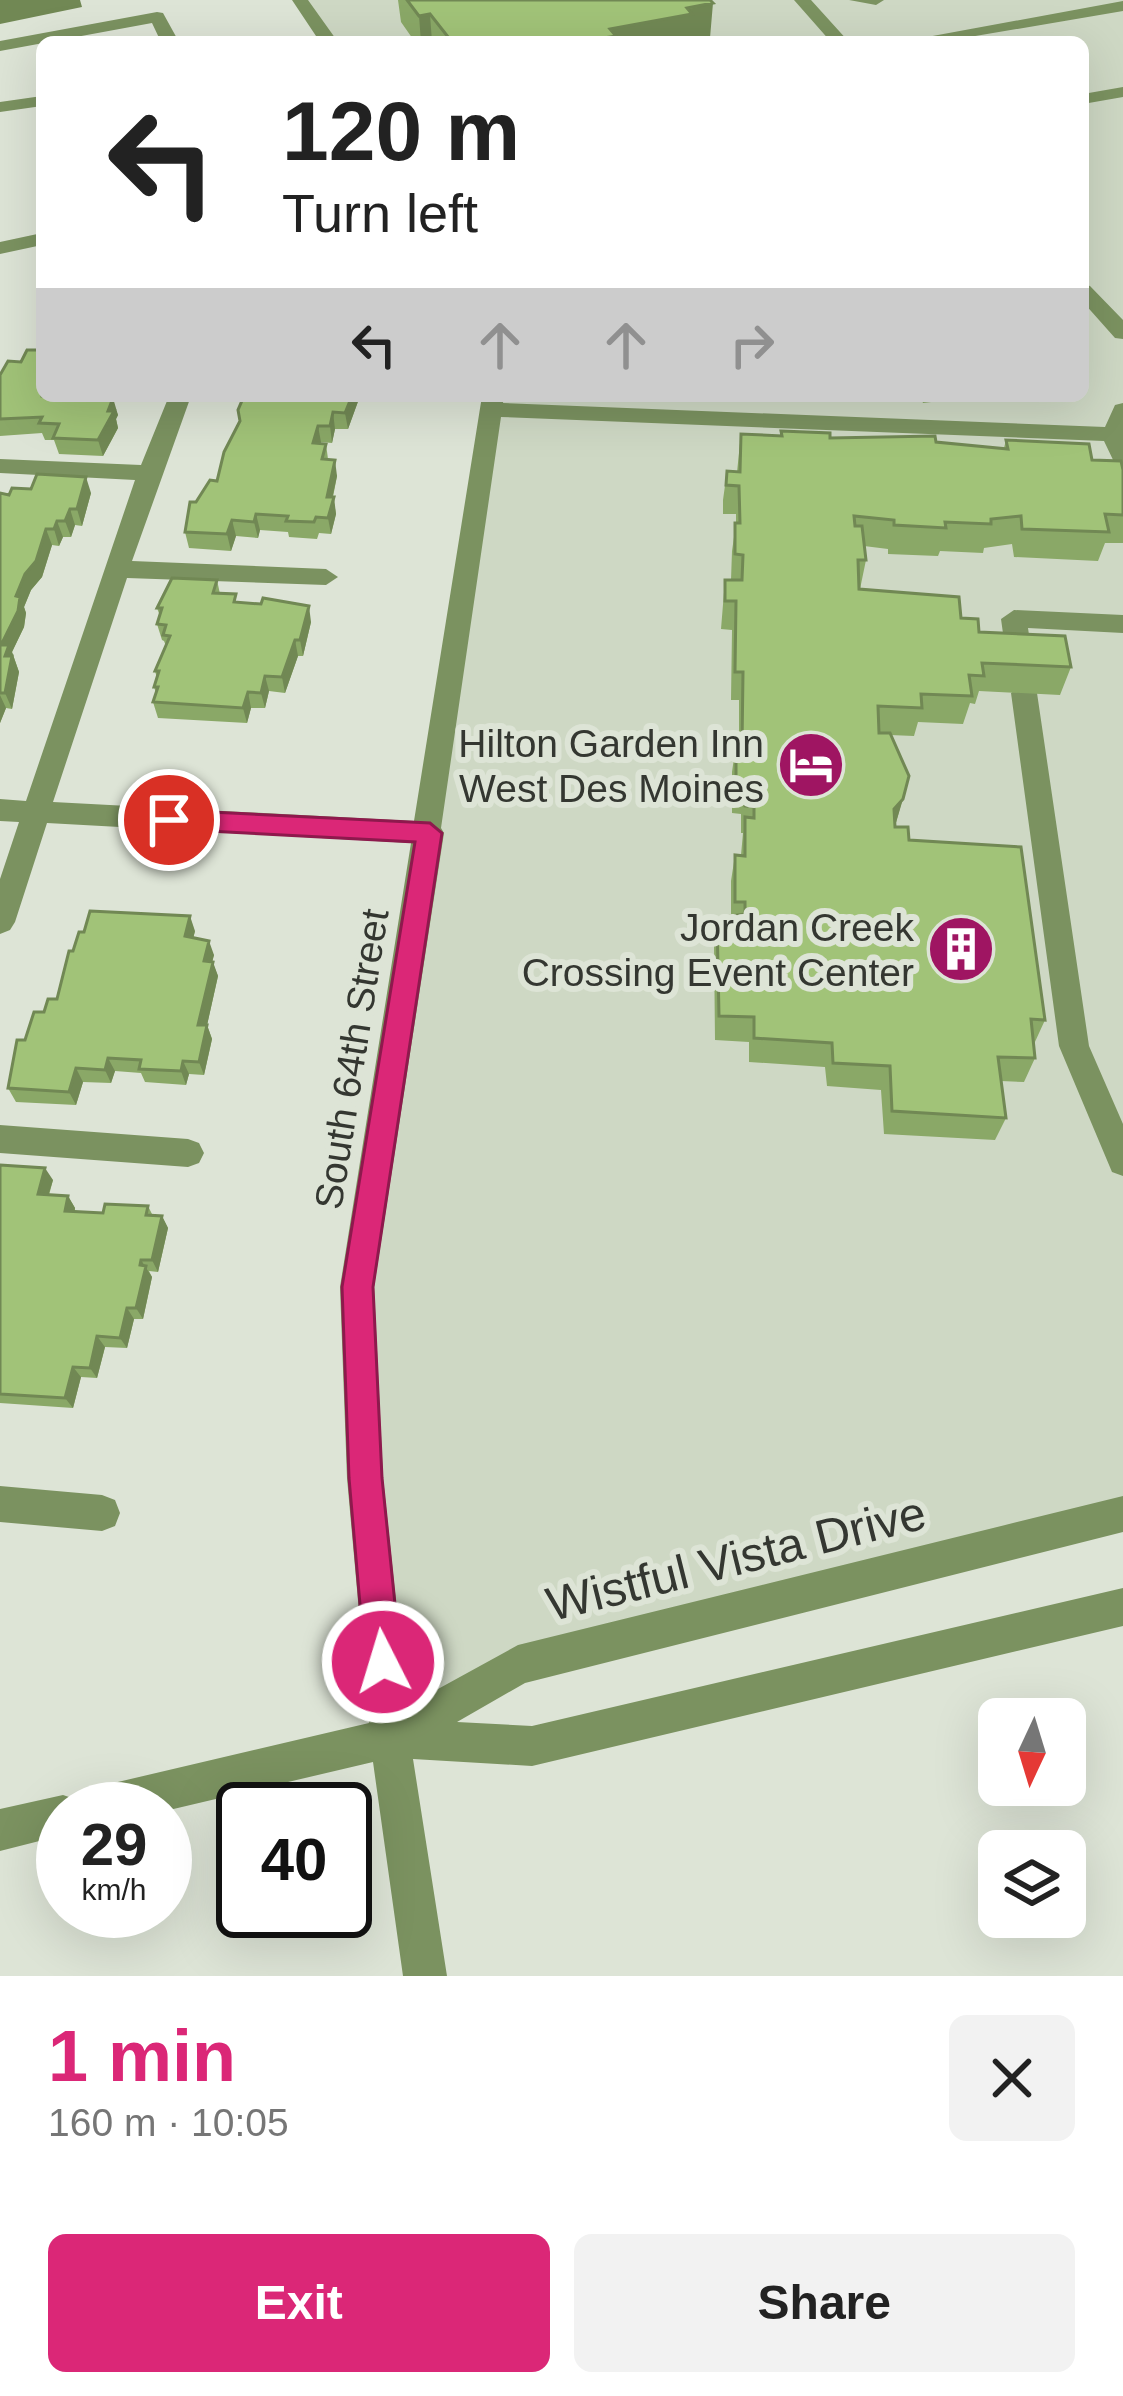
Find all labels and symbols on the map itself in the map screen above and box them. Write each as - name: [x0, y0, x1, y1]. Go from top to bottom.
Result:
- place label: Hilton Garden Inn West Des Moines: [458, 722, 764, 810]
- hotel icon: Hilton Garden Inn West Des Moines: [776, 730, 846, 800]
- pin: [118, 769, 220, 871]
- street label: South 64th Street: [307, 906, 396, 1212]
- place label: Jordan Creek Crossing Event Center: [522, 906, 914, 994]
- building icon: Jordan Creek Crossing Event Center: [926, 914, 996, 984]
- street label: Wistful Vista Drive: [541, 1486, 931, 1631]
- position arrow: [320, 1599, 446, 1725]
- north arrow: [978, 1698, 1086, 1806]
- speed limit sign: 40: [216, 1782, 372, 1938]

